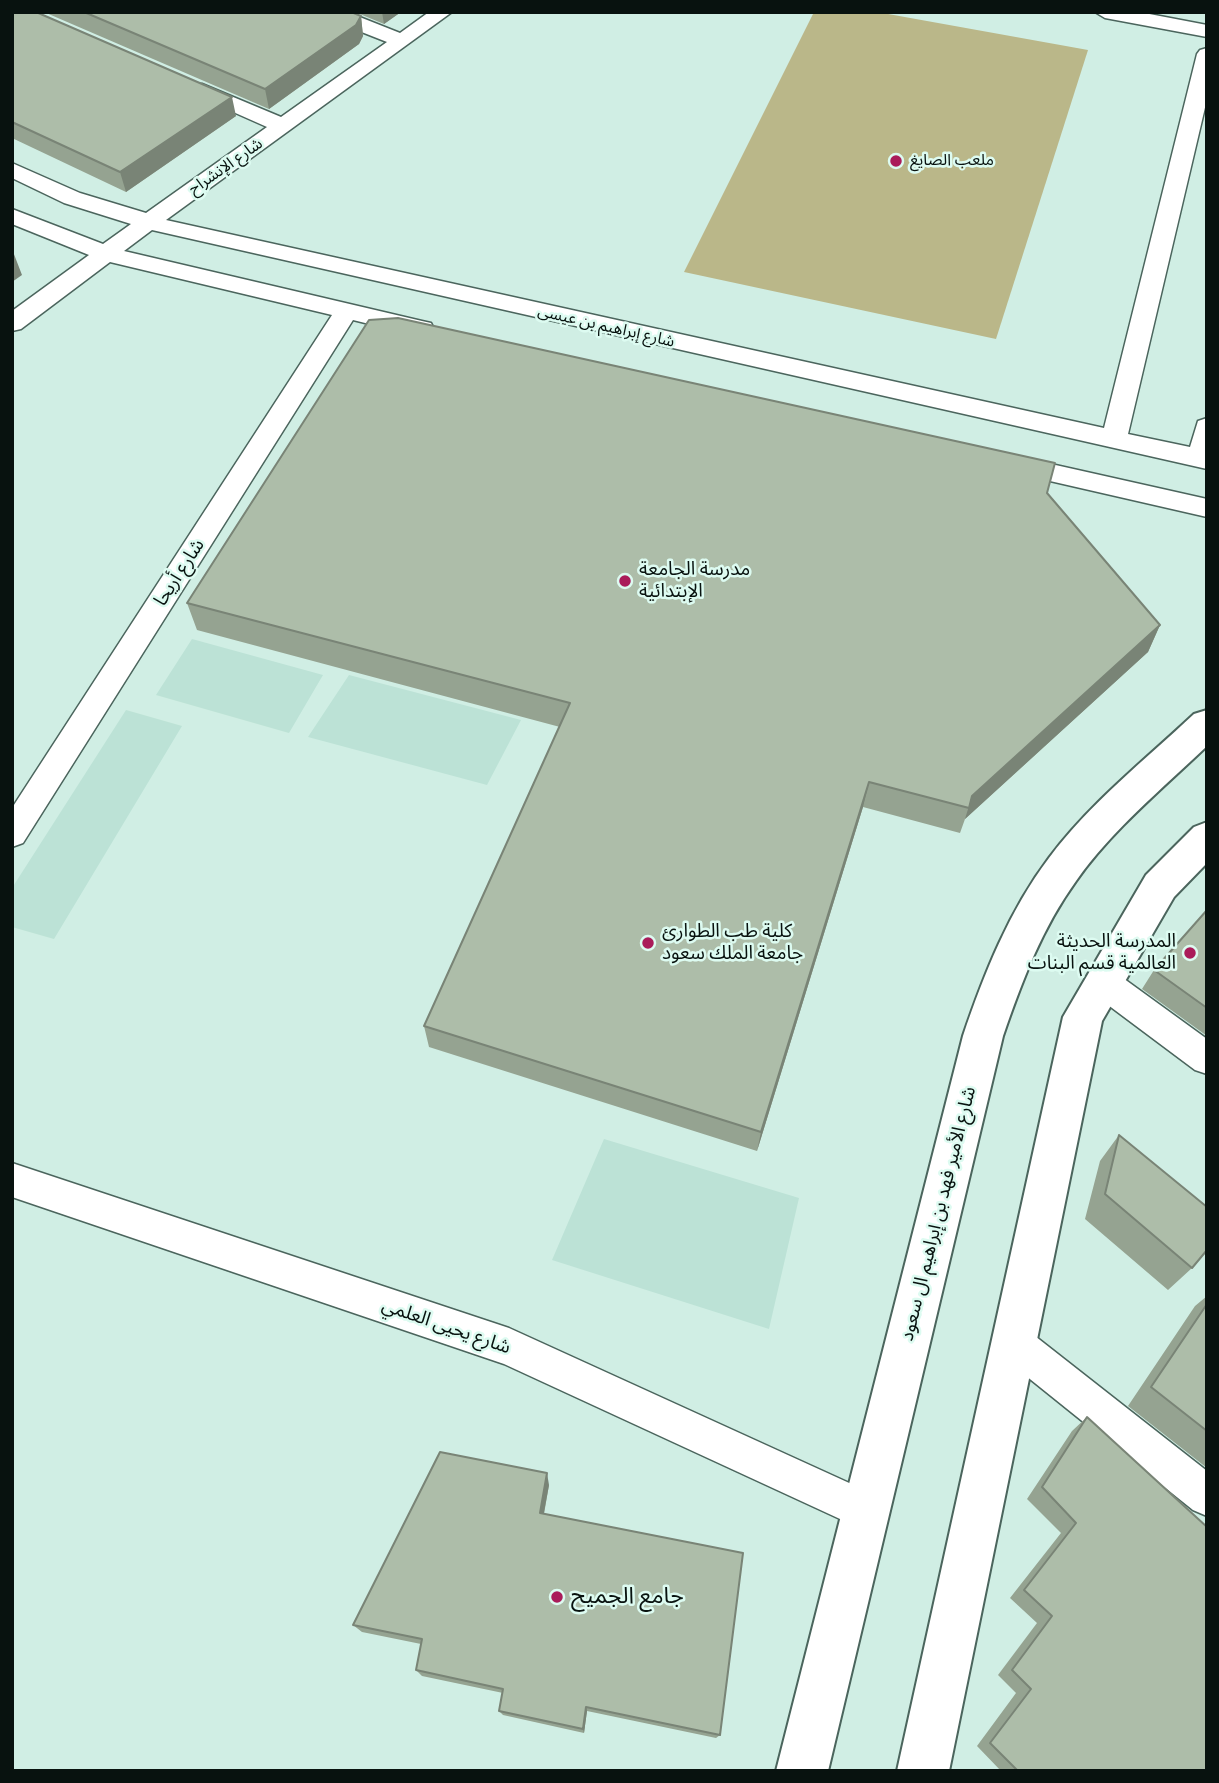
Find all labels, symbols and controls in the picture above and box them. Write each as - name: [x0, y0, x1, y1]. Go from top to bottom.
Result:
- street label: شارع الإنشراح: [185, 134, 267, 200]
- place label: ملعب الصايغ: [910, 151, 994, 171]
- marker: ملعب الصايغ: [888, 153, 904, 169]
- street label: شارع إبراهيم بن عيسى: [536, 302, 676, 352]
- street label: شارع أريحا: [150, 535, 210, 611]
- place label: مدرسة الجامعة الإبتدائية: [639, 559, 750, 603]
- marker: مدرسة الجامعة الإبتدائية: [617, 573, 633, 589]
- place label: كلية طب الطوارئ جامعة الملك سعود: [662, 921, 803, 965]
- place label: المدرسة الحديثة العالمية قسم البنات: [1028, 931, 1176, 975]
- marker: كلية طب الطوارئ جامعة الملك سعود: [640, 935, 656, 951]
- marker: المدرسة الحديثة العالمية قسم البنات: [1182, 945, 1198, 961]
- street label: شارع الأمير فهد بن إبراهيم ال سعود: [896, 1084, 982, 1344]
- street label: شارع يحيى العلمي: [379, 1294, 513, 1360]
- place label: جامع الجميح: [571, 1583, 684, 1611]
- marker: جامع الجميح: [549, 1589, 565, 1605]

